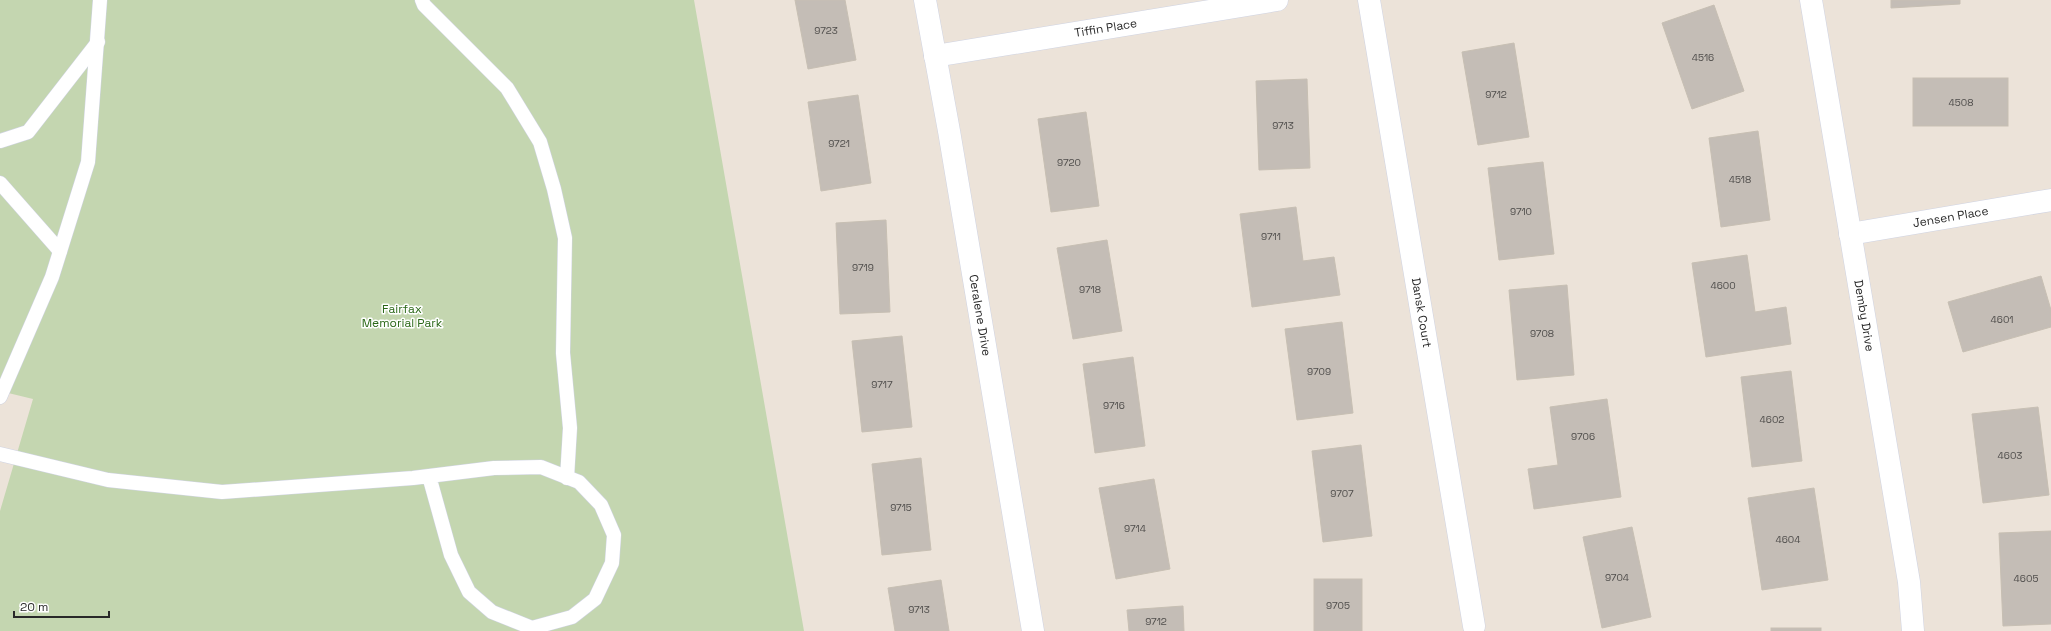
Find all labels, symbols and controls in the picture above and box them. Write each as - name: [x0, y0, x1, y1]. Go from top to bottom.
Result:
- street label: Tiffin Place: [1073, 15, 1138, 41]
- house number: 9723: [814, 24, 838, 37]
- house number: 4516: [1692, 51, 1714, 64]
- house number: 9712: [1485, 88, 1507, 101]
- house number: 4508: [1949, 96, 1973, 109]
- house number: 9713: [1272, 119, 1294, 132]
- house number: 9721: [828, 137, 850, 150]
- house number: 9720: [1057, 156, 1081, 169]
- house number: 4518: [1729, 173, 1751, 186]
- street label: Jensen Place: [1912, 203, 1990, 231]
- house number: 9710: [1510, 205, 1532, 218]
- house number: 9711: [1261, 230, 1281, 243]
- house number: 9719: [852, 261, 874, 274]
- street label: Ceralene Drive: [965, 273, 995, 357]
- street label: Dansk Court: [1408, 276, 1435, 349]
- house number: 4600: [1710, 279, 1736, 292]
- street label: Demby Drive: [1850, 279, 1878, 353]
- house number: 9718: [1079, 283, 1101, 296]
- park label: Fairfax Memorial Park: [362, 301, 443, 331]
- house number: 4601: [1991, 313, 2013, 326]
- house number: 9708: [1530, 327, 1554, 340]
- house number: 9709: [1307, 365, 1331, 378]
- house number: 9717: [871, 378, 893, 391]
- house number: 9716: [1103, 399, 1125, 412]
- house number: 4602: [1760, 413, 1784, 426]
- house number: 9706: [1571, 430, 1595, 443]
- house number: 4603: [1998, 449, 2022, 462]
- house number: 9707: [1330, 487, 1354, 500]
- house number: 9715: [890, 501, 912, 514]
- house number: 9714: [1124, 522, 1146, 535]
- house number: 4604: [1775, 533, 1801, 546]
- house number: 9704: [1605, 571, 1629, 584]
- house number: 4605: [2014, 572, 2038, 585]
- scale bar: [14, 593, 109, 619]
- text: 20 m: [20, 599, 48, 615]
- house number: 9705: [1326, 599, 1350, 612]
- house number: 9713: [908, 603, 930, 616]
- house number: 9712: [1145, 615, 1167, 628]

